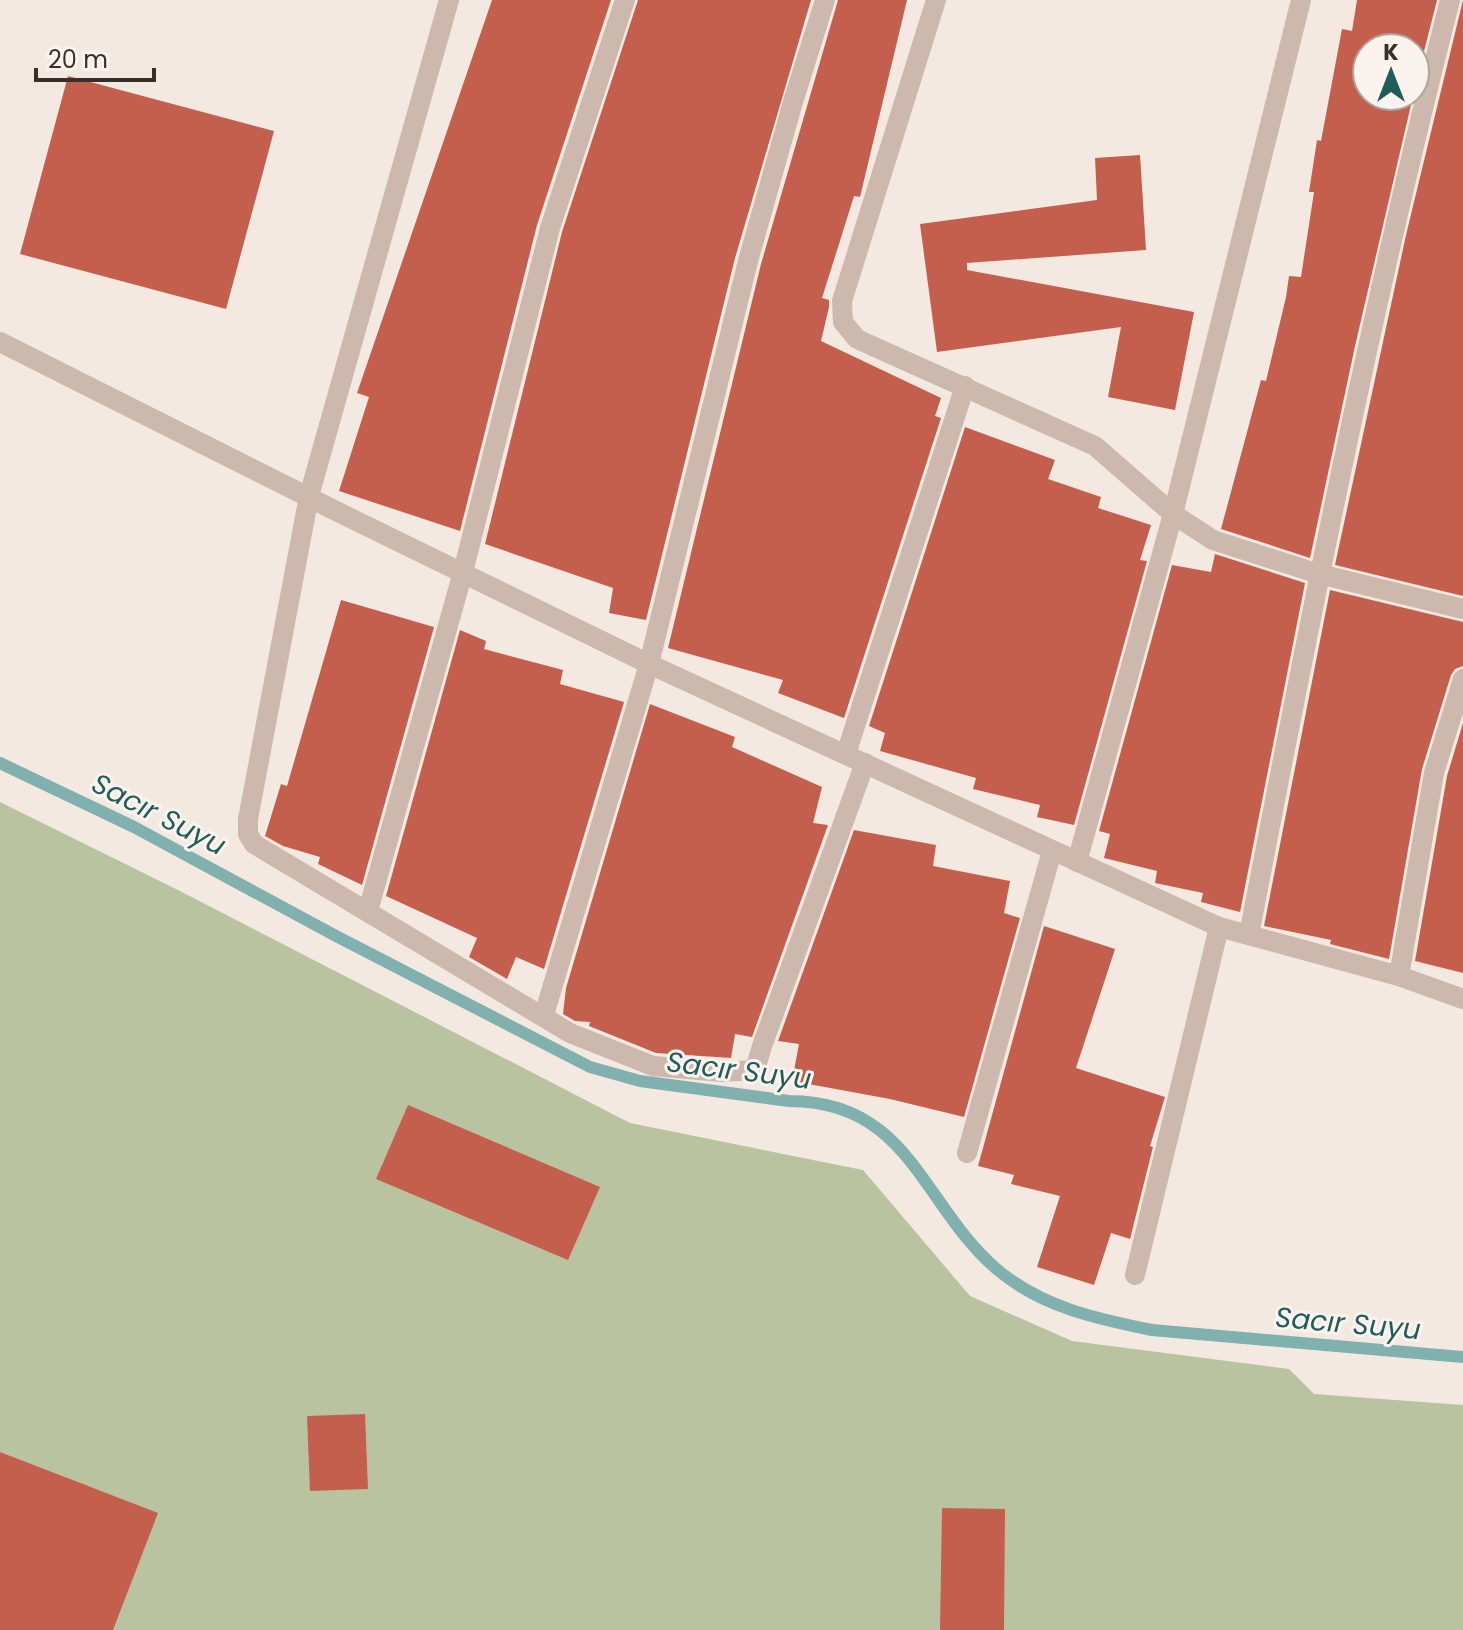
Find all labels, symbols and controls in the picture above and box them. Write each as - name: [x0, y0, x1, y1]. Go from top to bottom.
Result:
- scale bar: [36, 32, 154, 82]
- north arrow: [1351, 32, 1431, 112]
- text: K: [1383, 37, 1399, 68]
- text: 20 m: [48, 43, 108, 76]
- water label: Sacır Suyu: [85, 764, 233, 865]
- water label: Sacır Suyu: [664, 1042, 814, 1099]
- water label: Sacır Suyu: [1274, 1298, 1422, 1349]

